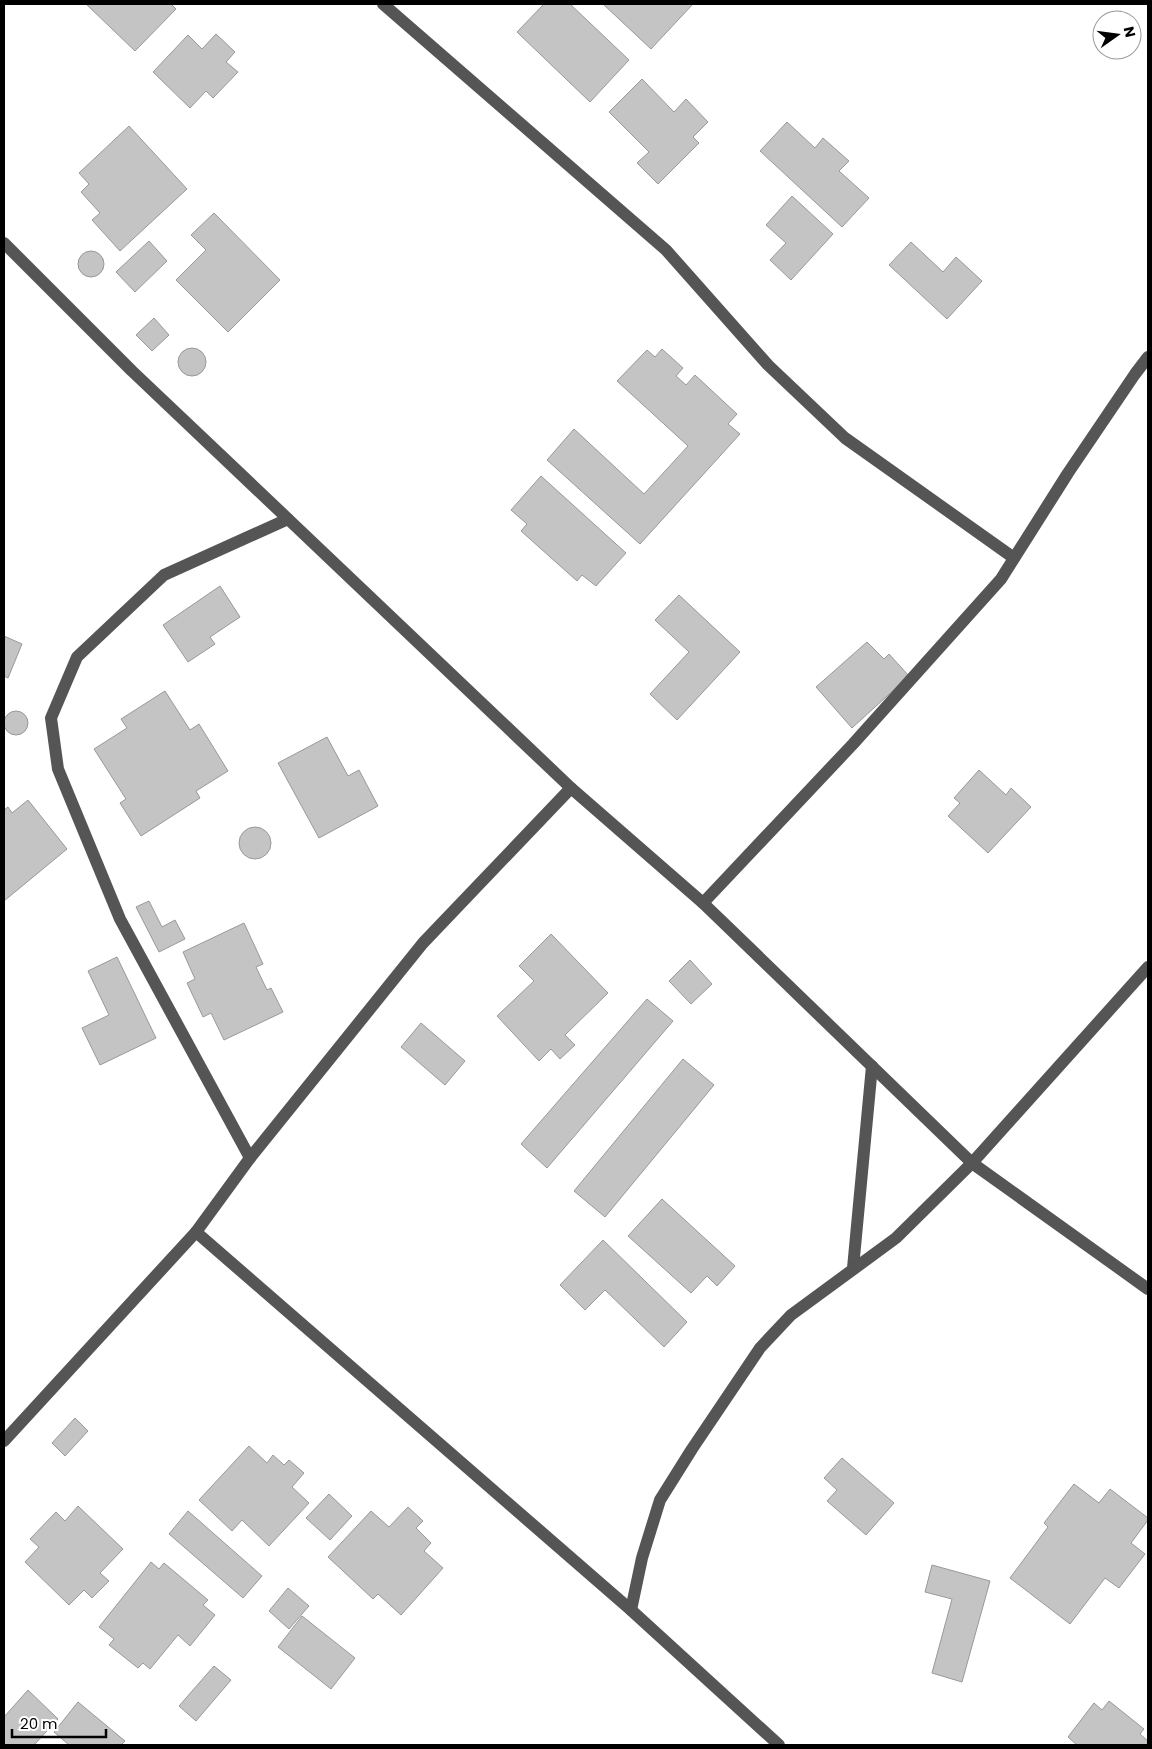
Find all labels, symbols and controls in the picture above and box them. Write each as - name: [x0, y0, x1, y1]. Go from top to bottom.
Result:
- north arrow: [1092, 10, 1142, 60]
- text: N: [1119, 24, 1141, 39]
- scale bar: [12, 1706, 106, 1738]
- text: 20 m: [20, 1713, 58, 1734]

